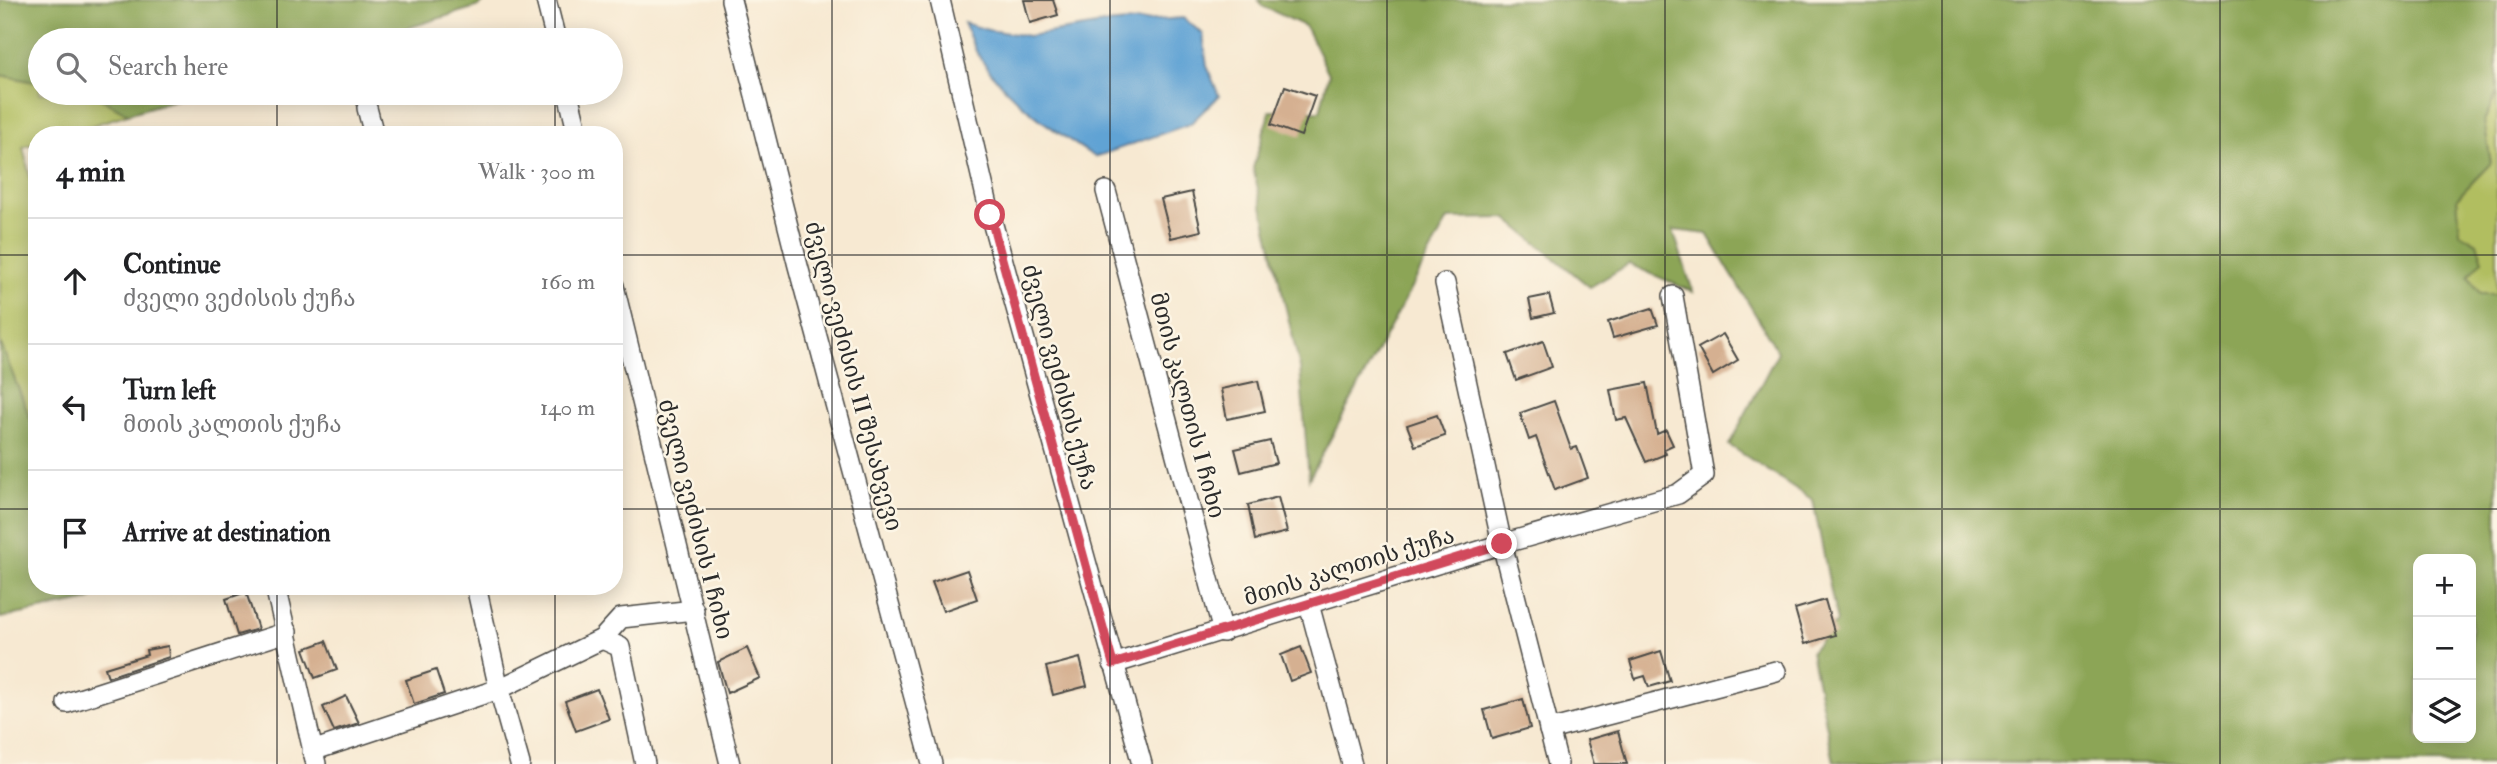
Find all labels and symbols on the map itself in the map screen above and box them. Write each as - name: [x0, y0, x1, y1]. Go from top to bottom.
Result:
- route start: [974, 199, 1005, 230]
- street label: ძველი ვეძისის II შესახვევი: [798, 218, 909, 534]
- street label: ძველი ვეძისის ქუჩა: [1015, 261, 1104, 493]
- street label: მთის კალთის I ჩიხი: [1143, 289, 1232, 521]
- street label: ძველი ვეძისის I ჩიხი: [652, 396, 739, 642]
- street label: მთის კალთის ქუჩა: [1240, 521, 1458, 612]
- route end: [1486, 528, 1517, 559]

